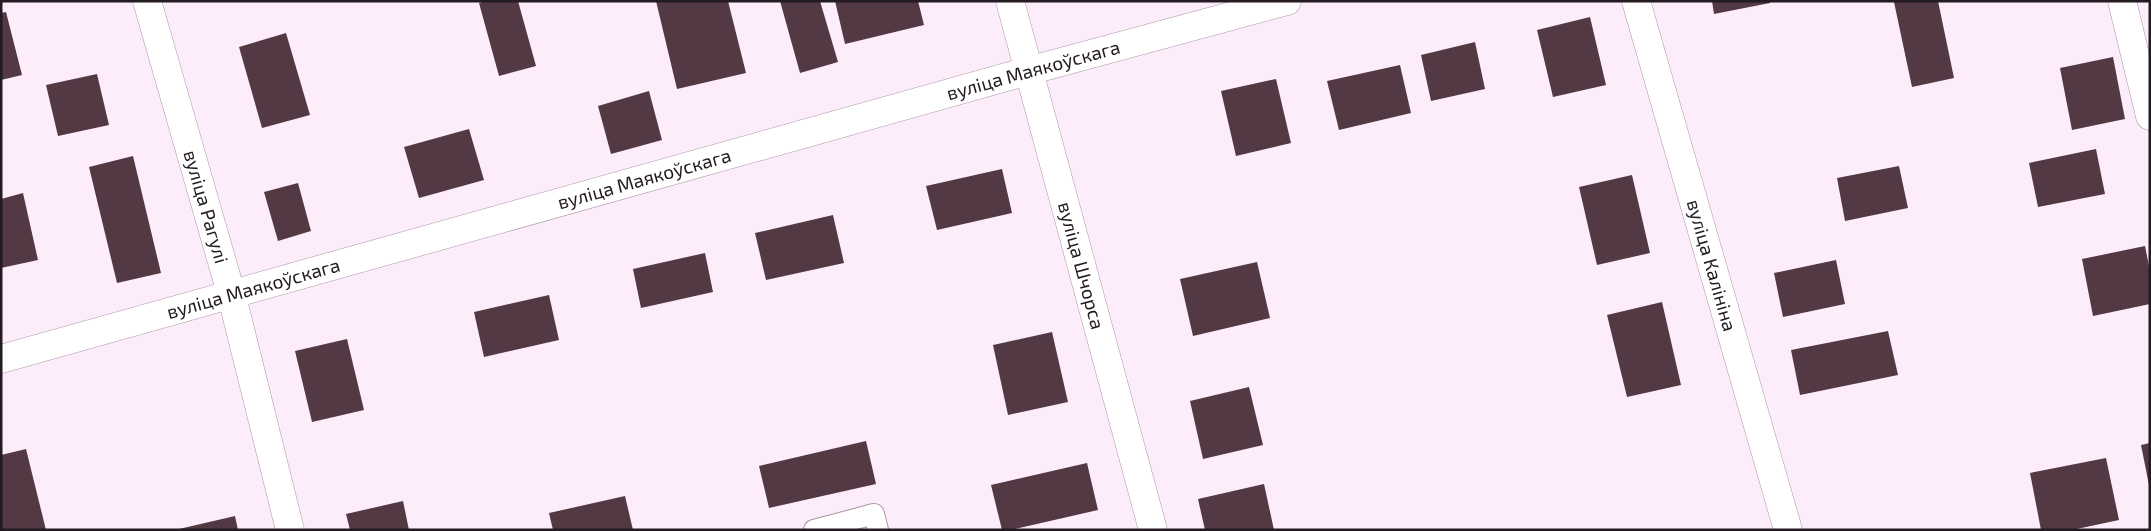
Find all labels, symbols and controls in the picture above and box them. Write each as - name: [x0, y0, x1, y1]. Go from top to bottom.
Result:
- street label: вуліца Маякоўскага: [944, 35, 1123, 104]
- street label: вуліца Маякоўскага: [555, 143, 733, 213]
- street label: вуліца Рагулі: [179, 147, 234, 266]
- street label: вуліца Калініна: [1683, 197, 1742, 334]
- street label: вуліца Шчорса: [1054, 199, 1110, 332]
- street label: вуліца Маякоўскага: [164, 253, 342, 323]

